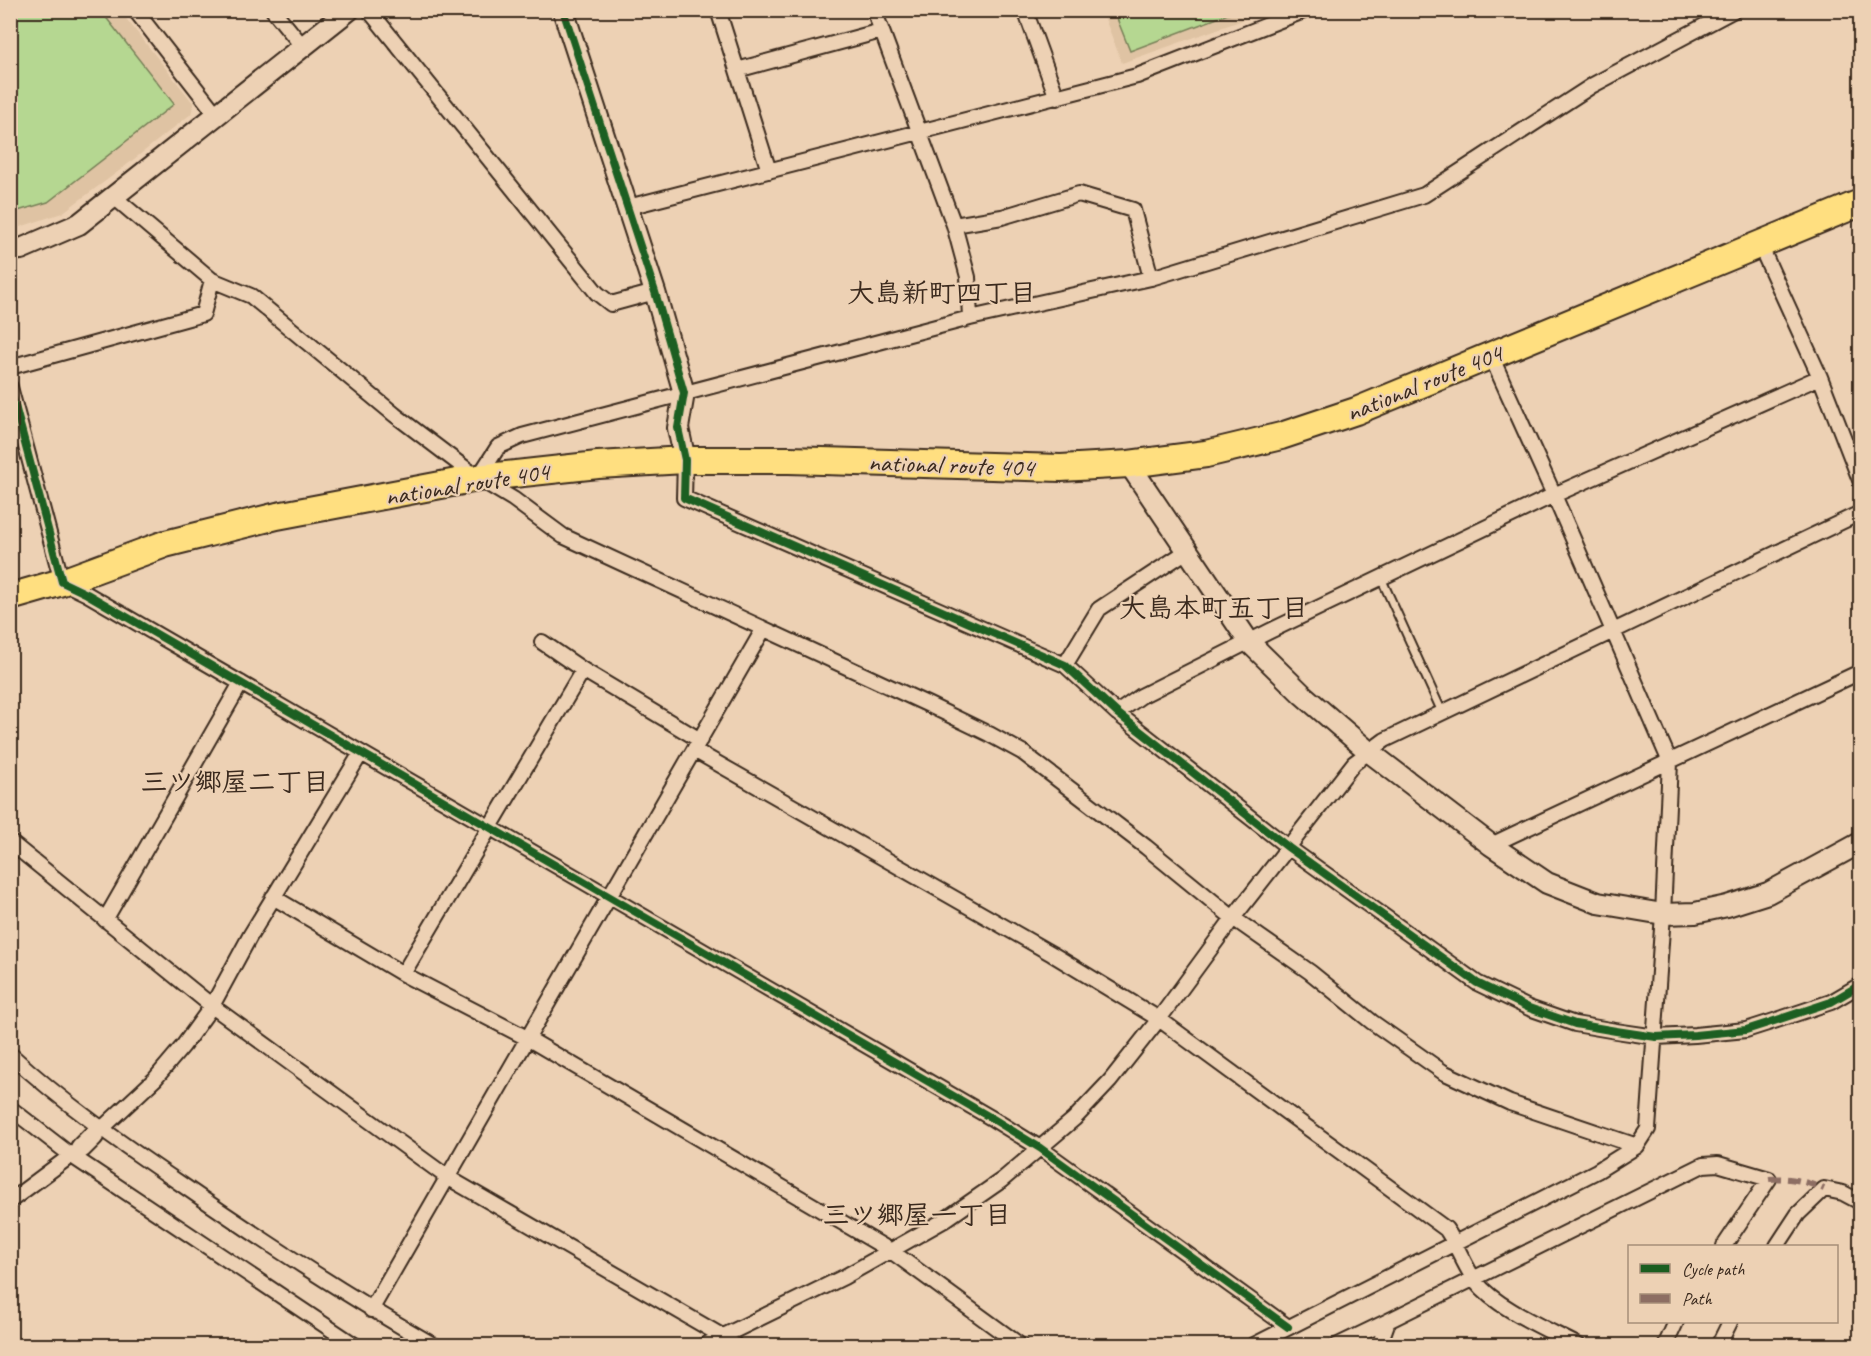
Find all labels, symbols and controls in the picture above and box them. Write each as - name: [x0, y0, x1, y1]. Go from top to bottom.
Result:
- district label: 大島新町四丁目: [848, 276, 1037, 310]
- street label: national route 404: [1341, 336, 1509, 429]
- street label: national route 404: [867, 446, 1037, 484]
- street label: national route 404: [382, 454, 554, 513]
- district label: 大島本町五丁目: [1120, 591, 1309, 625]
- district label: 三ツ郷屋二丁目: [141, 765, 330, 799]
- district label: 三ツ郷屋一丁目: [823, 1198, 1012, 1232]
- legend: [1628, 1245, 1838, 1323]
- text: Cycle path: [1682, 1258, 1745, 1280]
- text: Path: [1682, 1288, 1712, 1310]

